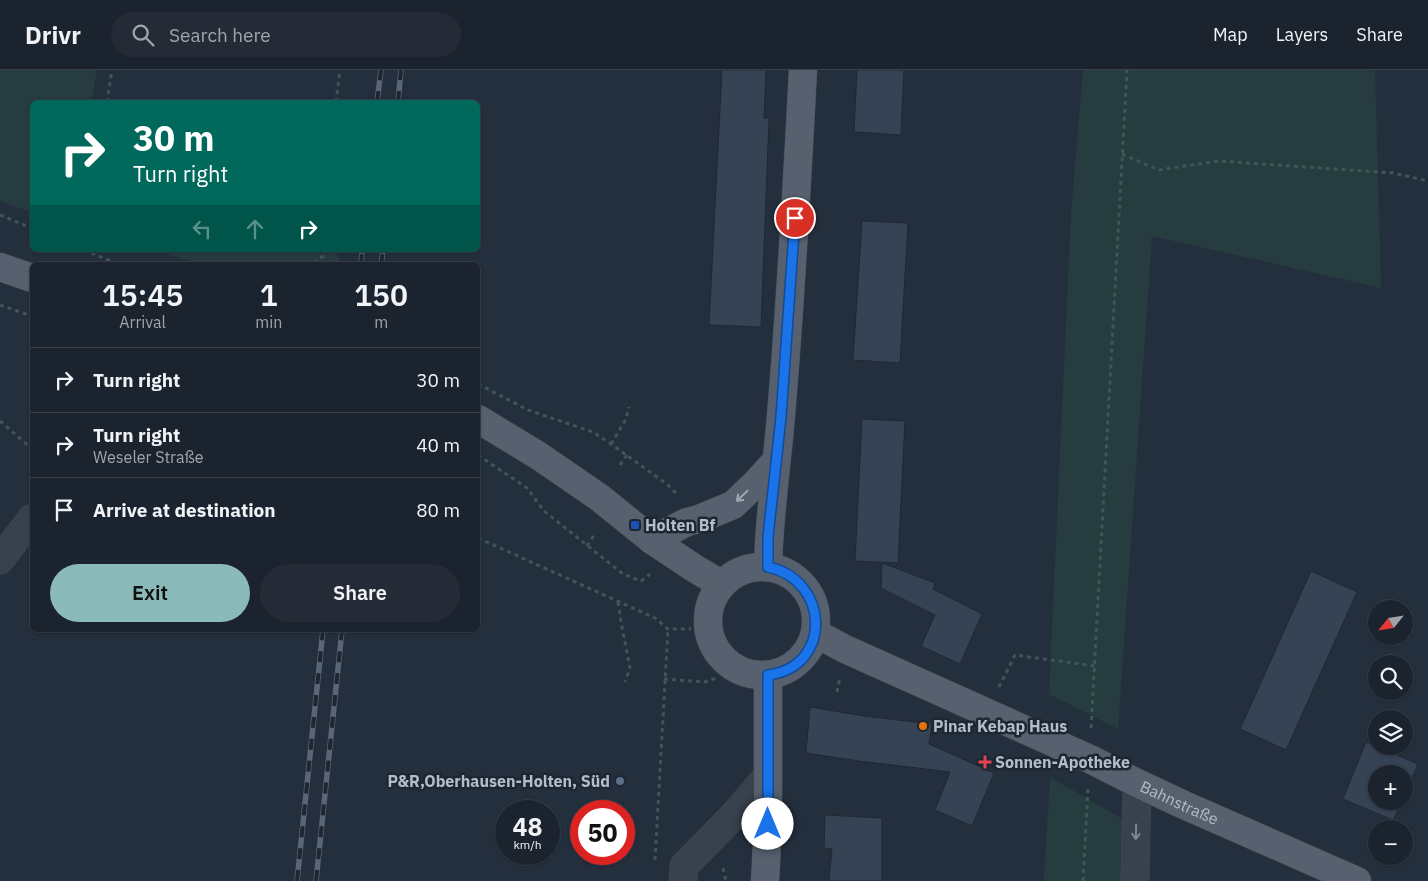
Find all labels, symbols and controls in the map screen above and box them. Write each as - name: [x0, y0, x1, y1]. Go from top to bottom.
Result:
- search box: [111, 12, 461, 57]
- text: Drivr: [25, 19, 81, 51]
- icon: search: [129, 21, 157, 49]
- text: Search here: [169, 23, 271, 47]
- text: Map: [1213, 23, 1248, 46]
- text: Layers: [1276, 23, 1328, 46]
- text: Share: [1356, 23, 1403, 46]
- text: 30 m: [133, 115, 215, 161]
- icon: right: [50, 120, 115, 185]
- text: Turn right: [133, 159, 228, 188]
- pin: [774, 197, 816, 239]
- icon: arrive: [781, 204, 809, 232]
- icon: left: [188, 215, 216, 243]
- icon: ahead: [241, 215, 269, 243]
- icon: right: [294, 215, 322, 243]
- text: 15:45: [102, 275, 183, 314]
- text: 1: [260, 275, 278, 314]
- text: 150: [354, 275, 408, 314]
- text: Arrival: [119, 312, 166, 332]
- text: min: [255, 312, 282, 332]
- text: m: [374, 312, 388, 332]
- icon: right: [50, 366, 78, 394]
- text: Turn right: [93, 368, 180, 392]
- text: 30 m: [416, 368, 460, 392]
- text: Turn right: [93, 423, 180, 447]
- icon: right: [50, 431, 78, 459]
- text: 40 m: [416, 433, 460, 457]
- text: Weseler Straße: [93, 447, 203, 467]
- one-way arrow: [736, 490, 749, 502]
- icon: arrive: [50, 496, 78, 524]
- text: Arrive at destination: [93, 498, 276, 522]
- text: 80 m: [416, 498, 460, 522]
- place label: Holten Bf: [645, 515, 715, 535]
- marker: Holten Bf: [629, 519, 641, 531]
- button: Exit: [50, 564, 250, 622]
- button: Share: [260, 564, 460, 622]
- north arrow: [1368, 600, 1412, 645]
- map controls: [1368, 600, 1413, 865]
- button: search: [1368, 655, 1413, 700]
- button: layers: [1368, 710, 1413, 755]
- place label: Pinar Kebap Haus: [933, 716, 1067, 736]
- marker: Pinar Kebap Haus: [917, 720, 929, 732]
- place label: Sonnen-Apotheke: [995, 752, 1130, 772]
- marker: Sonnen-Apotheke: [979, 756, 991, 768]
- button: +: [1368, 765, 1413, 810]
- place label: P&R,Oberhausen-Holten, Süd: [388, 771, 610, 791]
- marker: P&R,Oberhausen-Holten, Süd: [614, 775, 626, 787]
- street label: Bahnstraße: [1137, 776, 1222, 829]
- position arrow: [741, 797, 793, 849]
- speed limit sign: 50: [570, 800, 635, 865]
- text: 48: [512, 810, 543, 843]
- button: −: [1368, 820, 1413, 865]
- one-way arrow: [1131, 824, 1140, 840]
- text: km/h: [513, 837, 542, 852]

